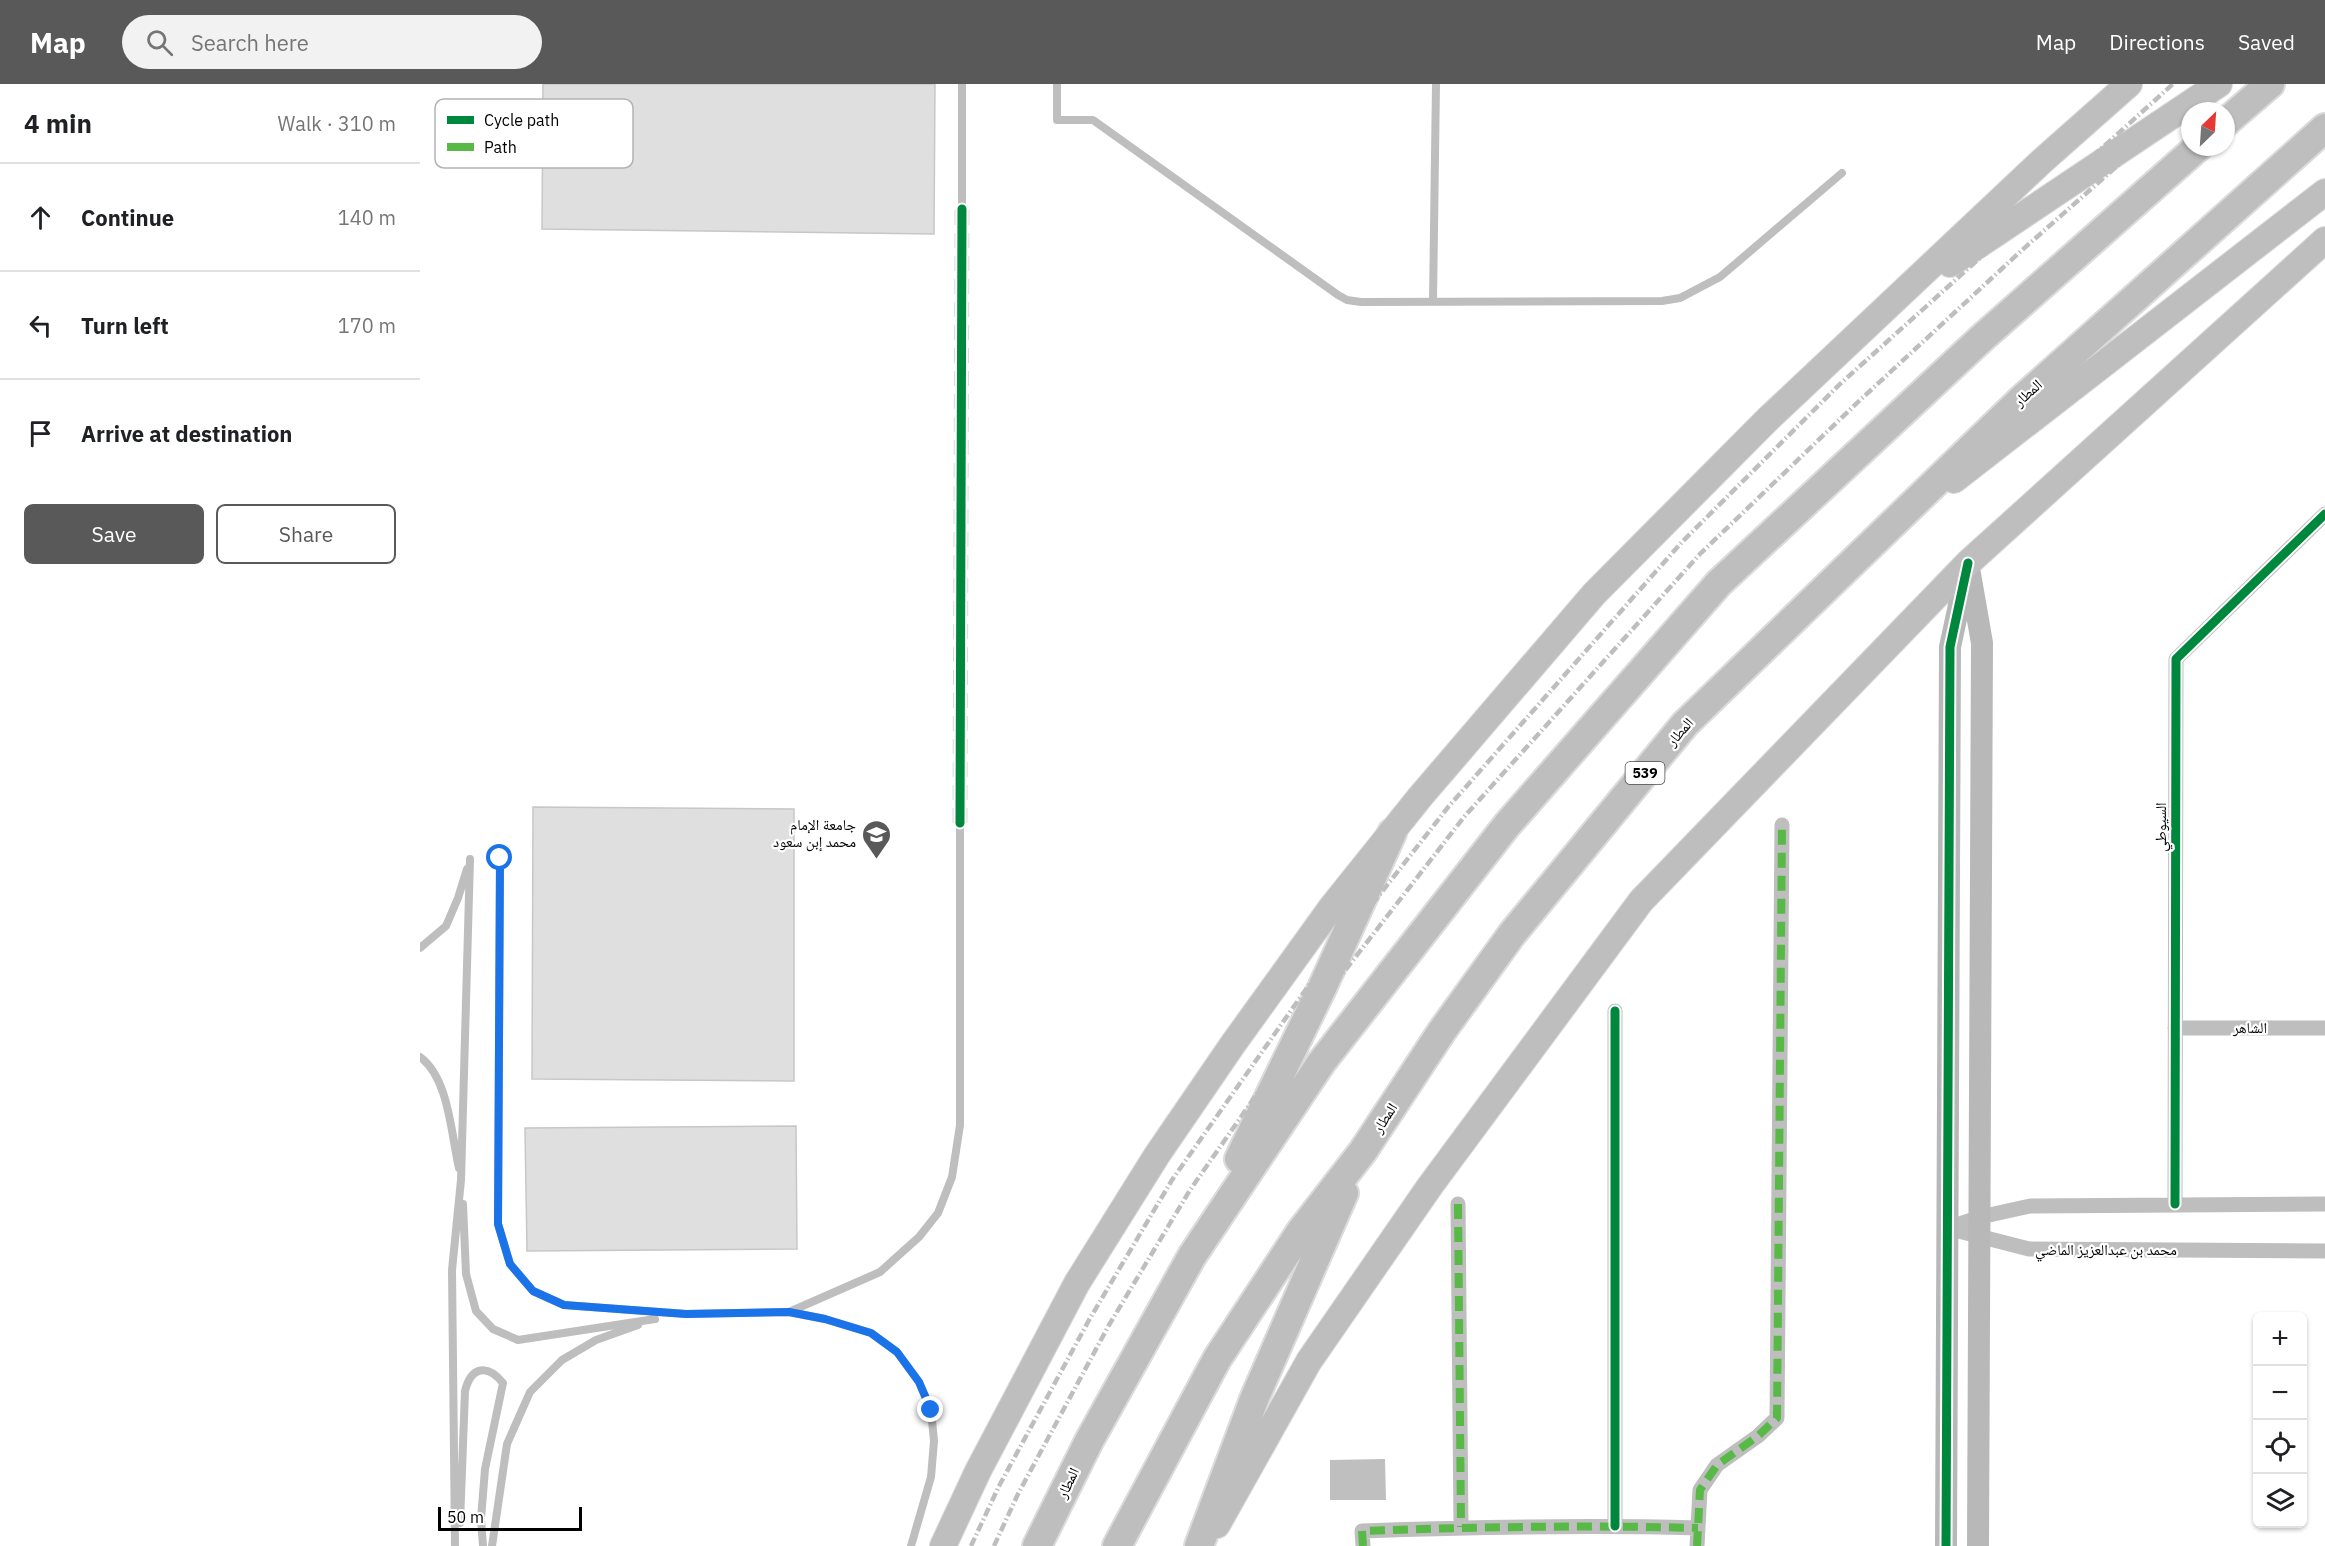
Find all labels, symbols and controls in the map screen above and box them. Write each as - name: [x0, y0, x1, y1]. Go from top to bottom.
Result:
- search box: [122, 15, 542, 69]
- text: Map: [30, 24, 86, 61]
- icon: search: [143, 26, 176, 59]
- text: Search here: [191, 28, 309, 57]
- text: Map: [2036, 28, 2076, 56]
- text: Directions: [2109, 28, 2205, 56]
- text: Saved: [2238, 28, 2295, 56]
- legend: [435, 99, 633, 168]
- north arrow: [2181, 102, 2235, 156]
- text: 4 min: [24, 106, 92, 140]
- text: Walk · 310 m: [278, 110, 396, 137]
- text: Cycle path: [484, 110, 559, 130]
- text: Path: [484, 137, 517, 157]
- icon: ahead: [24, 201, 57, 234]
- text: Continue: [81, 203, 174, 232]
- text: 140 m: [338, 204, 396, 231]
- icon: left: [24, 309, 57, 342]
- text: Turn left: [81, 311, 169, 340]
- text: 170 m: [338, 312, 396, 339]
- street label: المطار: [2009, 375, 2046, 411]
- icon: arrive: [24, 417, 57, 450]
- text: Arrive at destination: [81, 419, 292, 448]
- button: Save: [24, 504, 204, 564]
- button: Share: [216, 504, 396, 564]
- street label: المطار: [1661, 713, 1697, 751]
- road number: 539: [1626, 762, 1664, 784]
- street label: السيوطي: [2151, 802, 2173, 852]
- place label: جامعة الإمام محمد إبن سعود: [773, 815, 856, 852]
- school or university icon: جامعة الإمام محمد إبن سعود: [861, 818, 893, 860]
- route start: [486, 844, 512, 870]
- street label: الشاهر: [2232, 1018, 2267, 1037]
- street label: المطار: [1367, 1099, 1401, 1137]
- street label: محمد بن عبدالعزيز الماضي: [2035, 1240, 2177, 1262]
- map controls: [2253, 1312, 2307, 1528]
- button: +: [2253, 1312, 2307, 1366]
- button: −: [2253, 1366, 2307, 1420]
- route end: [917, 1396, 943, 1422]
- button: locate: [2253, 1420, 2307, 1474]
- street label: المطار: [1052, 1464, 1083, 1502]
- button: layers: [2253, 1474, 2307, 1528]
- scale bar: [438, 1504, 582, 1532]
- text: 50 m: [447, 1507, 484, 1527]

